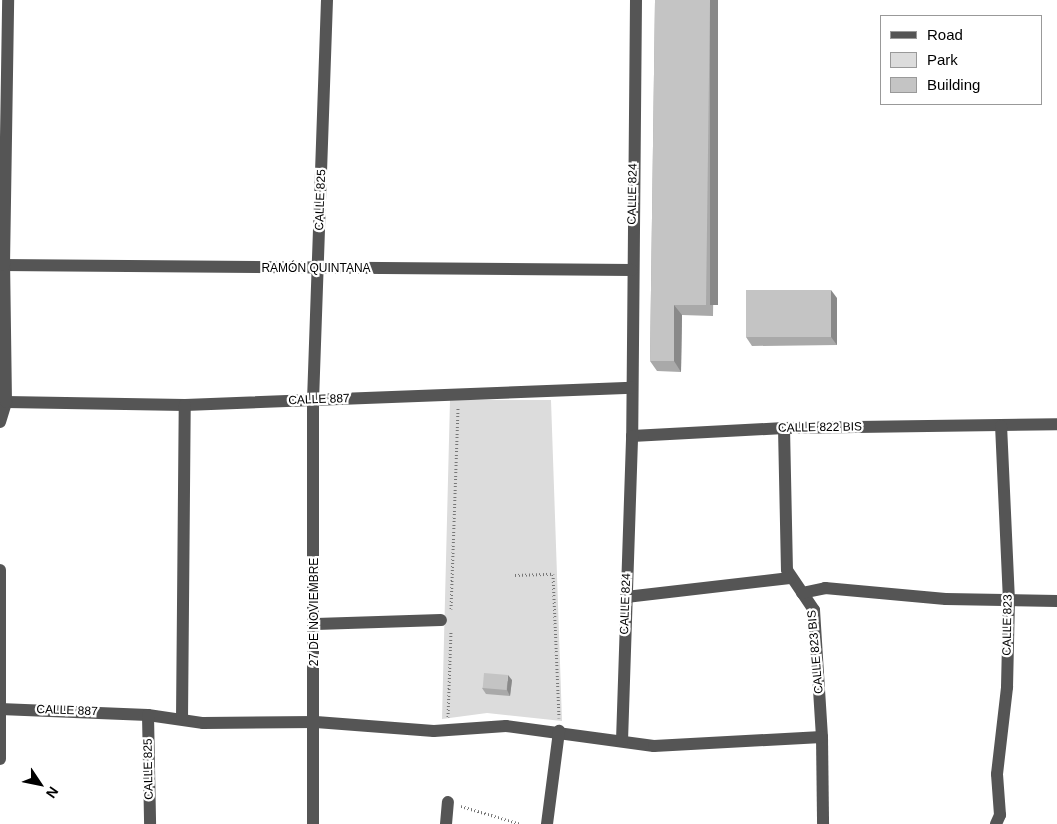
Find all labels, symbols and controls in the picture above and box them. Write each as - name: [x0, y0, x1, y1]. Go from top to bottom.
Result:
- legend: [880, 15, 1042, 105]
- text: Road: [927, 26, 963, 43]
- text: Park: [927, 51, 958, 68]
- text: Building: [927, 76, 980, 93]
- street label: CALLE 824: [625, 163, 641, 225]
- street label: CALLE 825: [313, 169, 329, 231]
- street label: RAMÓN QUINTANA: [261, 262, 371, 276]
- street label: CALLE 887: [288, 392, 350, 408]
- street label: CALLE 822 BIS: [778, 420, 862, 436]
- street label: 27 DE NOVIEMBRE: [308, 558, 322, 666]
- street label: CALLE 824: [618, 573, 634, 635]
- street label: CALLE 823: [1000, 594, 1016, 656]
- street label: CALLE 823 BIS: [805, 610, 827, 694]
- street label: CALLE 887: [36, 703, 98, 719]
- street label: CALLE 825: [141, 738, 157, 800]
- north arrow: [15, 759, 65, 809]
- text: N: [43, 784, 62, 801]

